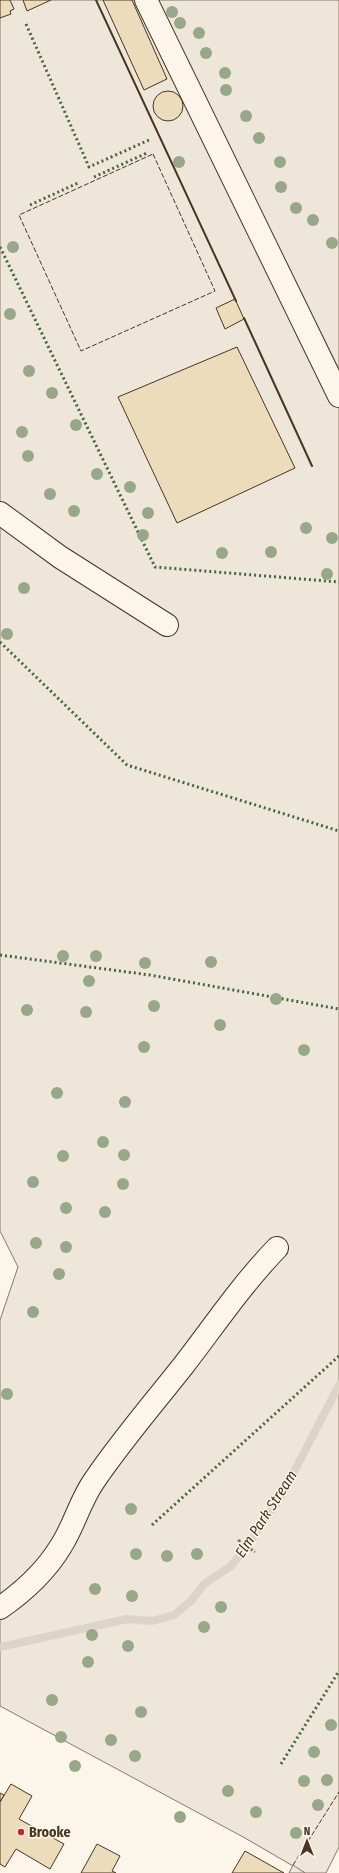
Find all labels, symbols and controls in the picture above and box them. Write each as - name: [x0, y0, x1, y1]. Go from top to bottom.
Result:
- water label: Elm Park Stream: [231, 1467, 301, 1561]
- north arrow: [287, 1821, 327, 1861]
- place label: Brooke: [29, 1824, 71, 1841]
- text: N: [304, 1825, 310, 1838]
- marker: Brooke: [16, 1827, 26, 1837]

